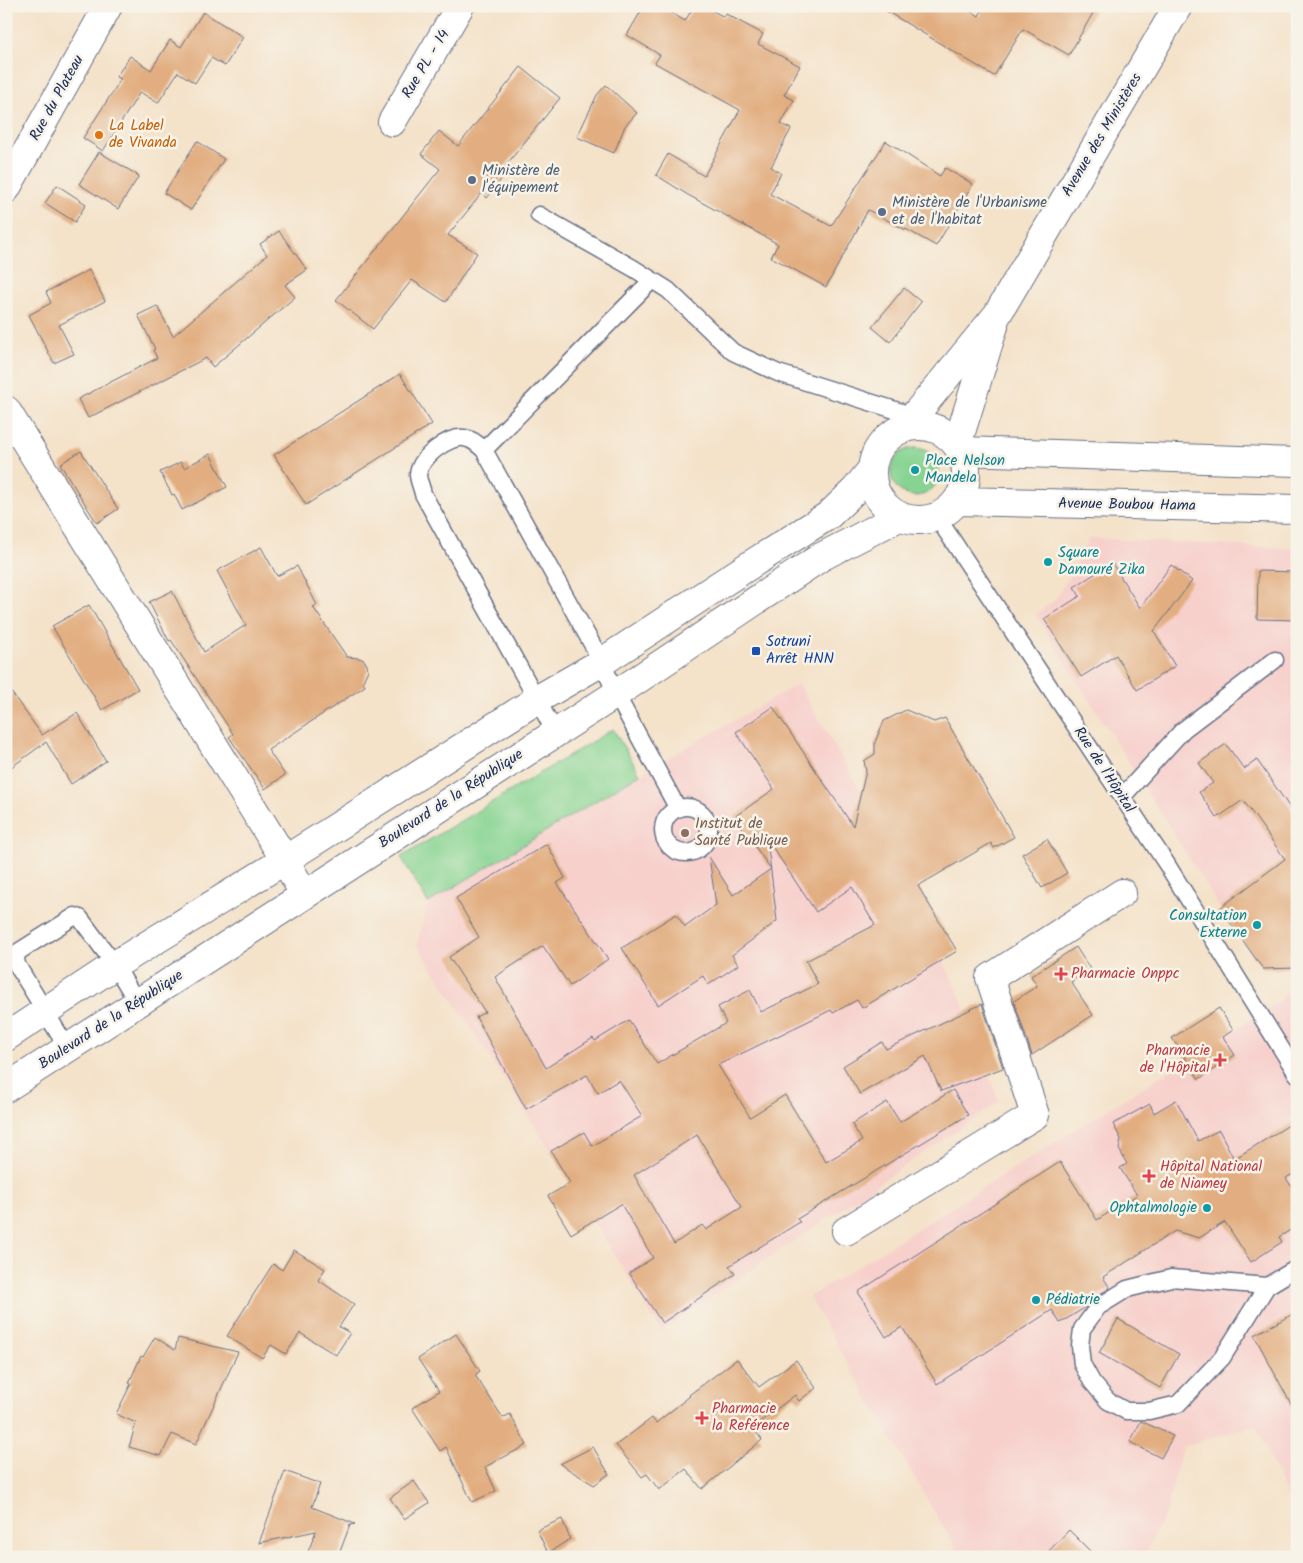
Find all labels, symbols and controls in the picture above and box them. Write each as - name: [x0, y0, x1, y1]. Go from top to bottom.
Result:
- street label: Rue PL - 14: [396, 25, 456, 103]
- street label: Rue du Plateau: [23, 51, 91, 145]
- street label: Avenue des Ministères: [1055, 68, 1149, 201]
- place label: La Label de Vivanda: [109, 114, 177, 155]
- marker: La Label de Vivanda: [93, 129, 105, 141]
- place label: Ministère de l'équipement: [482, 159, 560, 200]
- marker: Ministère de l'équipement: [466, 174, 478, 186]
- place label: Ministère de l'Urbanisme et de l'habitat: [892, 191, 1047, 232]
- marker: Ministère de l'Urbanisme et de l'habitat: [876, 206, 888, 218]
- place label: Place Nelson Mandela: [925, 449, 1005, 490]
- marker: Place Nelson Mandela: [909, 464, 921, 476]
- street label: Avenue Boubou Hama: [1058, 492, 1196, 518]
- place label: Square Damouré Zika: [1058, 541, 1145, 582]
- marker: Square Damouré Zika: [1042, 556, 1054, 568]
- place label: Sotruni Arrêt HNN: [766, 630, 834, 671]
- marker: Sotruni Arrêt HNN: [750, 645, 762, 657]
- street label: Rue de l'Hôpital: [1067, 722, 1141, 818]
- street label: Boulevard de la République: [374, 743, 528, 855]
- place label: Institut de Santé Publique: [695, 812, 788, 853]
- marker: Institut de Santé Publique: [679, 827, 691, 839]
- place label: Consultation Externe: [1169, 904, 1247, 945]
- marker: Consultation Externe: [1251, 919, 1263, 931]
- place label: Pharmacie Onppc: [1071, 962, 1180, 986]
- street label: Boulevard de la République: [34, 964, 188, 1076]
- marker: Pharmacie Onppc: [1055, 968, 1067, 980]
- place label: Pharmacie de l'Hôpital: [1140, 1039, 1210, 1080]
- marker: Pharmacie de l'Hôpital: [1214, 1054, 1226, 1066]
- place label: Hôpital National de Niamey: [1160, 1155, 1262, 1196]
- marker: Hôpital National de Niamey: [1142, 1169, 1156, 1183]
- place label: Ophtalmologie: [1109, 1196, 1197, 1220]
- marker: Ophtalmologie: [1201, 1202, 1213, 1214]
- place label: Pédiatrie: [1046, 1288, 1100, 1312]
- marker: Pédiatrie: [1030, 1294, 1042, 1306]
- place label: Pharmacie la Reférence: [712, 1397, 790, 1438]
- marker: Pharmacie la Reférence: [696, 1412, 708, 1424]

